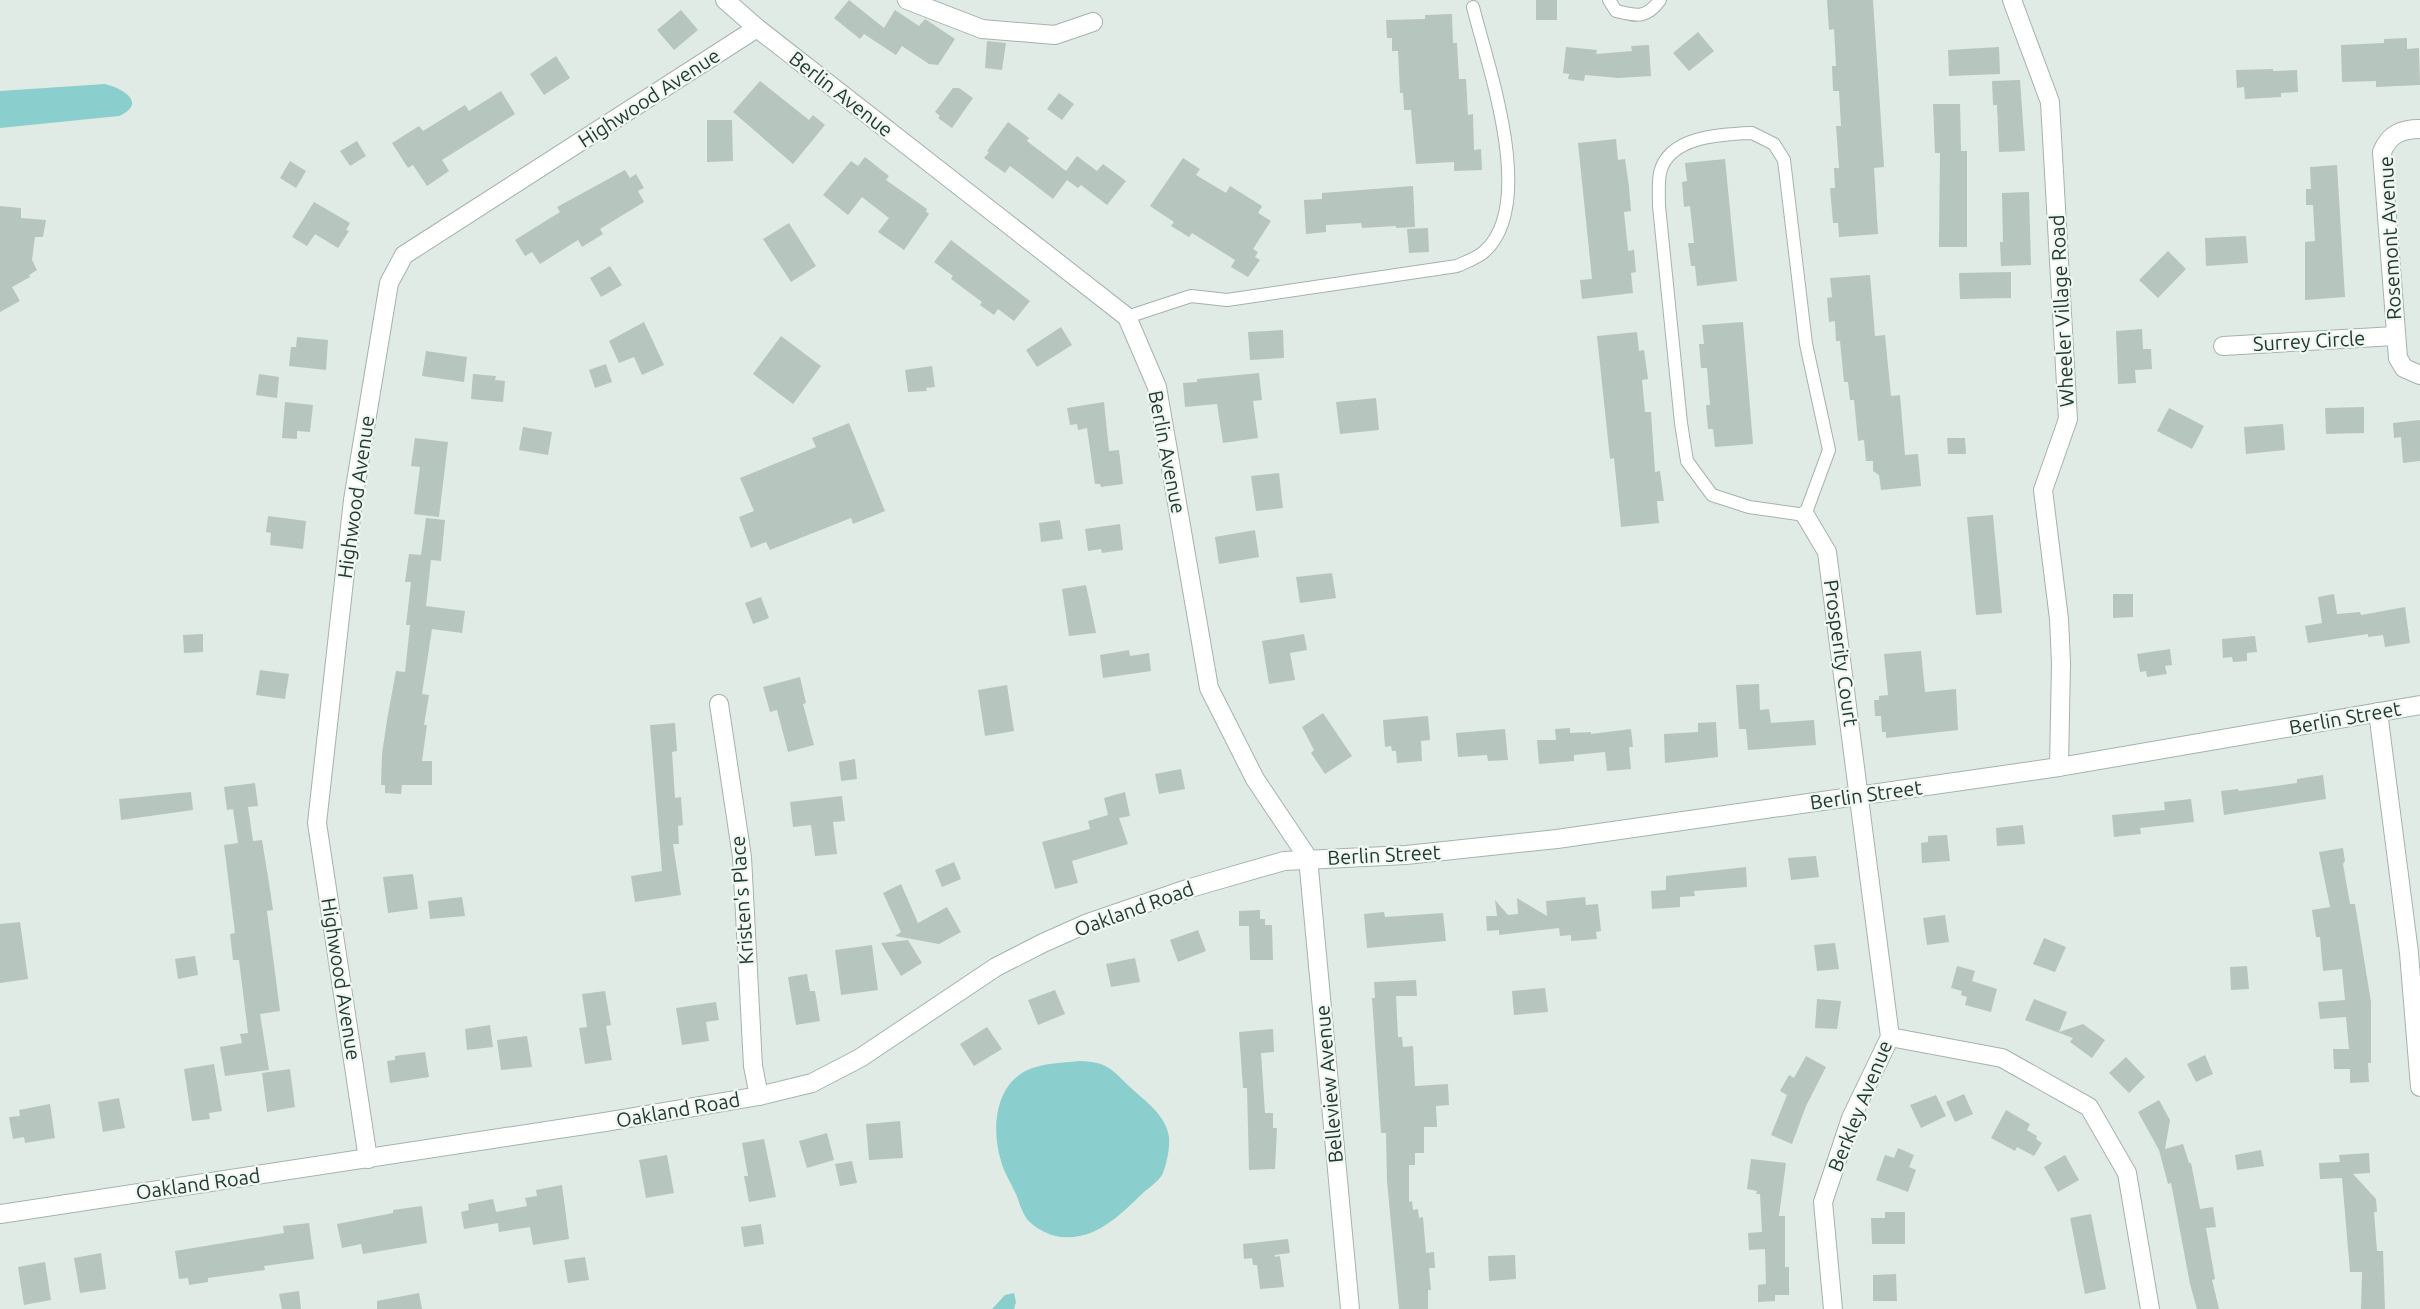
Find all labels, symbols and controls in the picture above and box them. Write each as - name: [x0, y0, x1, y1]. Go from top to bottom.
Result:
- street label: Highwood Avenue: [574, 43, 724, 152]
- street label: Berlin Avenue: [785, 46, 898, 141]
- street label: Rosemont Avenue: [2374, 156, 2405, 321]
- street label: Wheeler Village Road: [2045, 214, 2078, 408]
- street label: Surrey Circle: [2252, 326, 2366, 355]
- street label: Berlin Avenue: [1144, 388, 1191, 515]
- street label: Highwood Avenue: [333, 414, 378, 580]
- street label: Prosperity Court: [1820, 578, 1863, 728]
- street label: Berlin Street: [2287, 696, 2403, 739]
- street label: Berlin Street: [1808, 775, 1924, 814]
- street label: Kristen's Place: [726, 835, 757, 965]
- street label: Berlin Street: [1327, 840, 1441, 869]
- street label: Oakland Road: [1071, 876, 1197, 941]
- street label: Highwood Avenue: [317, 896, 366, 1062]
- street label: Belleview Avenue: [1310, 1004, 1347, 1164]
- street label: Berkley Avenue: [1823, 1037, 1896, 1175]
- street label: Oakland Road: [614, 1087, 742, 1132]
- street label: Oakland Road: [134, 1163, 262, 1204]

